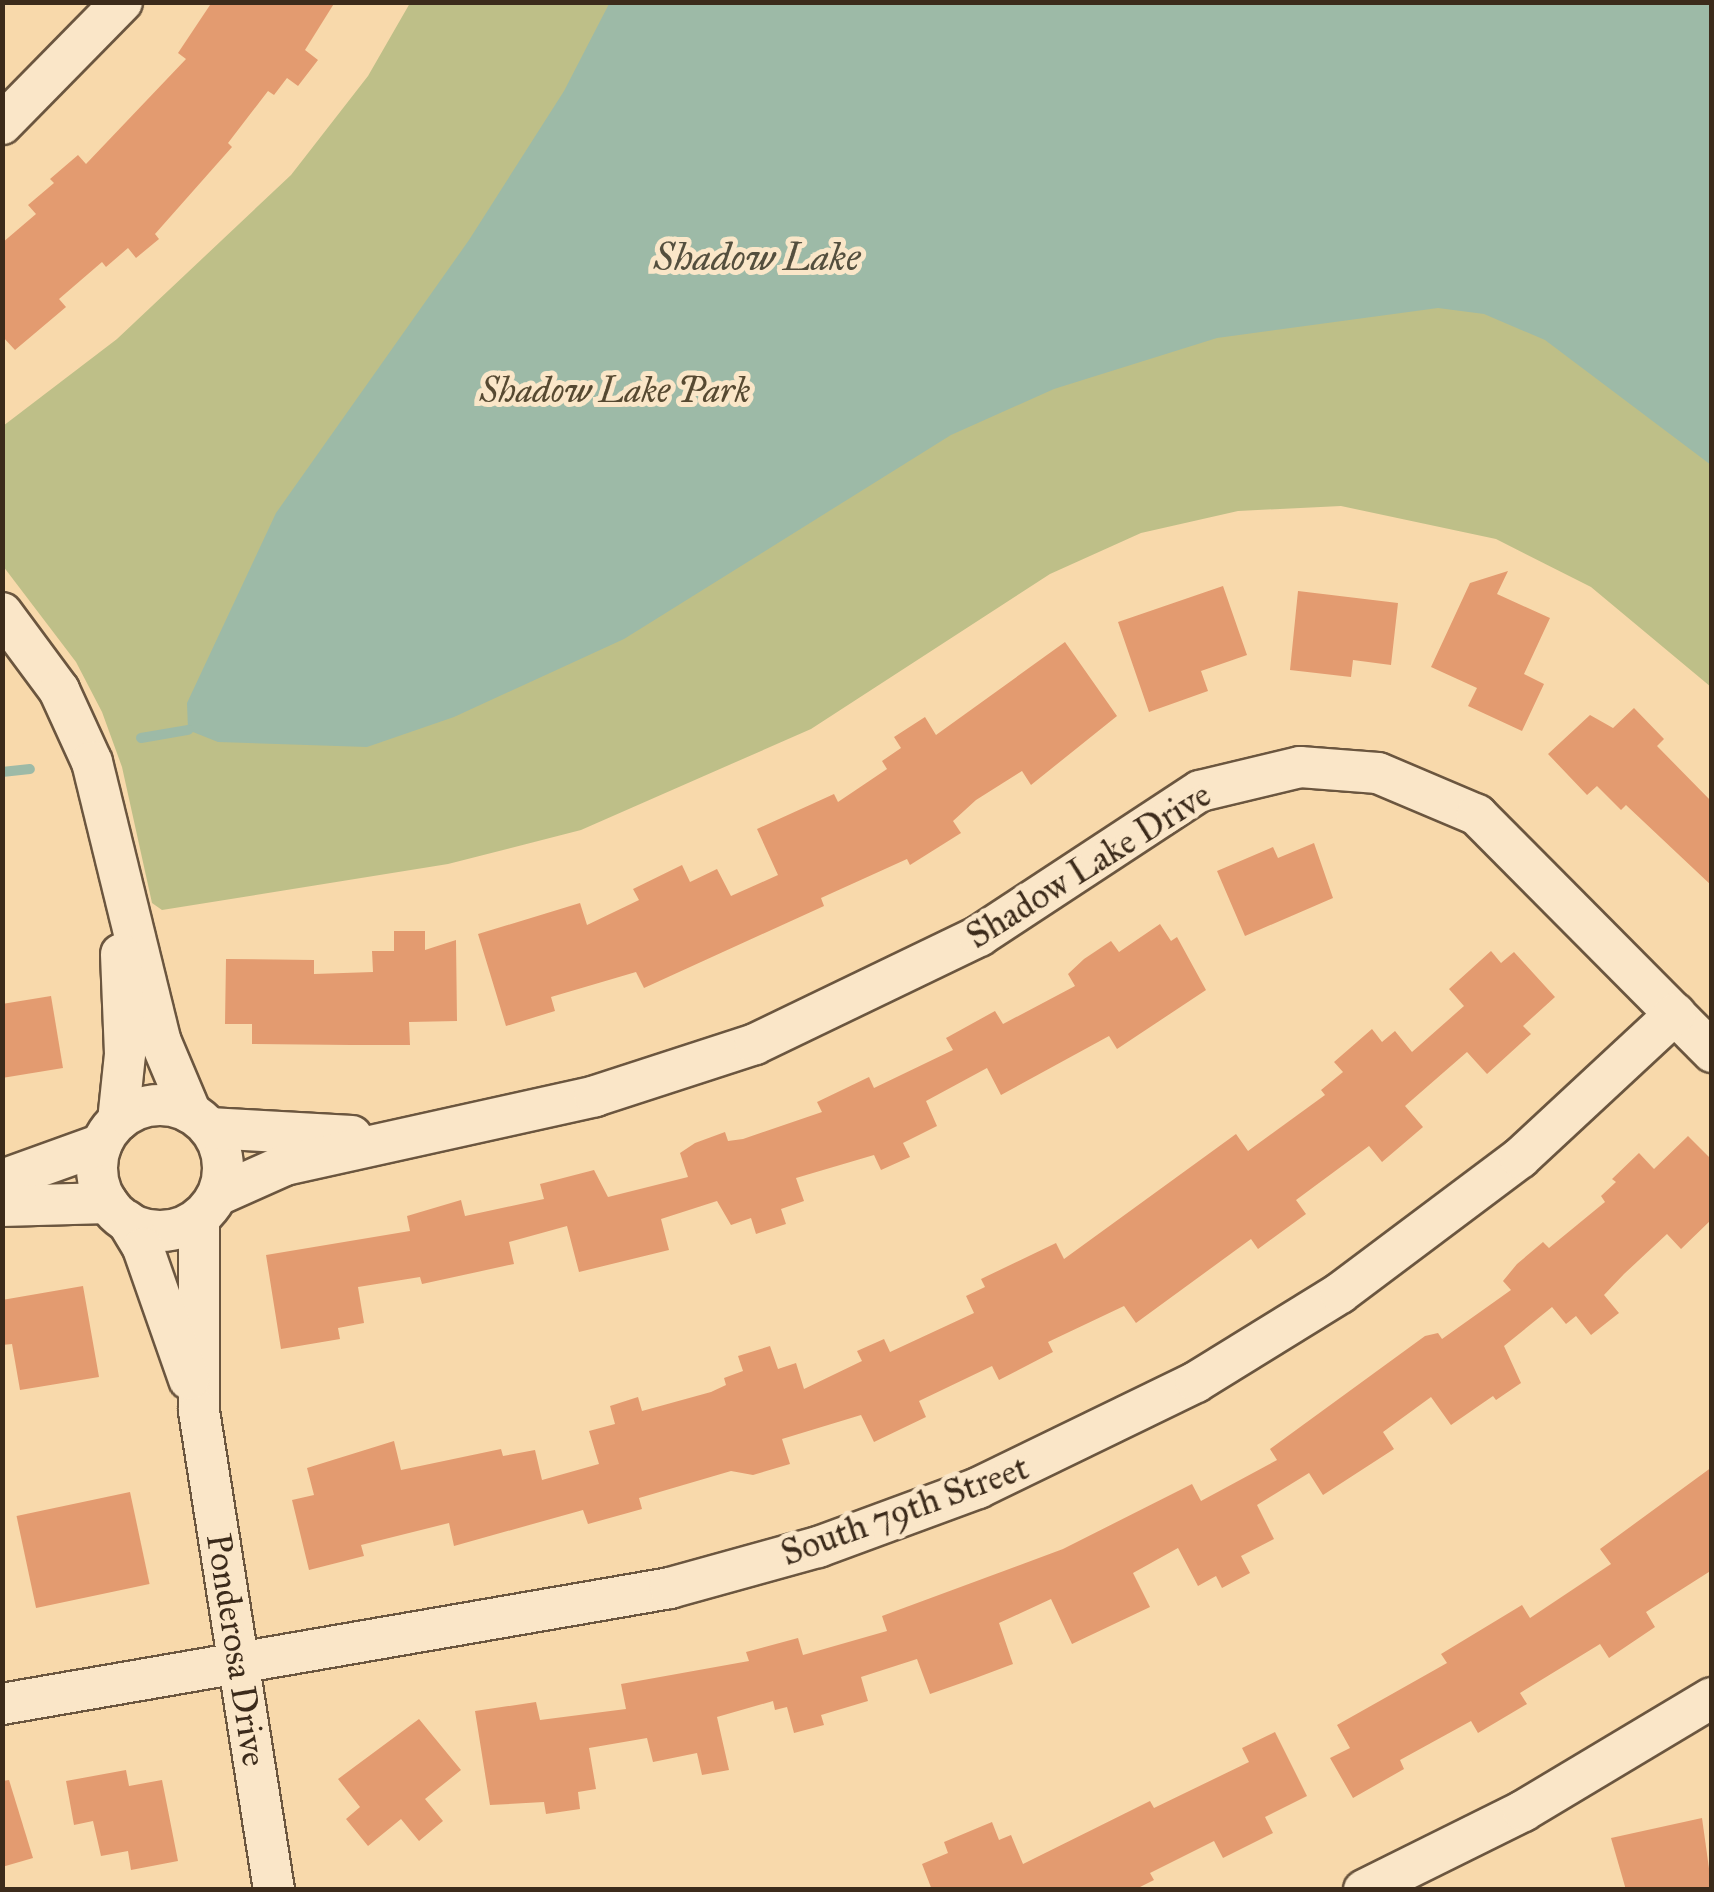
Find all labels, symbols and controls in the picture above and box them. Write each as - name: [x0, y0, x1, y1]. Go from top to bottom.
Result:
- water label: Shadow Lake: [654, 235, 860, 281]
- park label: Shadow Lake Park: [480, 370, 750, 412]
- street label: Shadow Lake Drive: [959, 774, 1219, 958]
- street label: South 79th Street: [776, 1447, 1034, 1575]
- street label: Ponderosa Drive: [197, 1531, 275, 1769]

